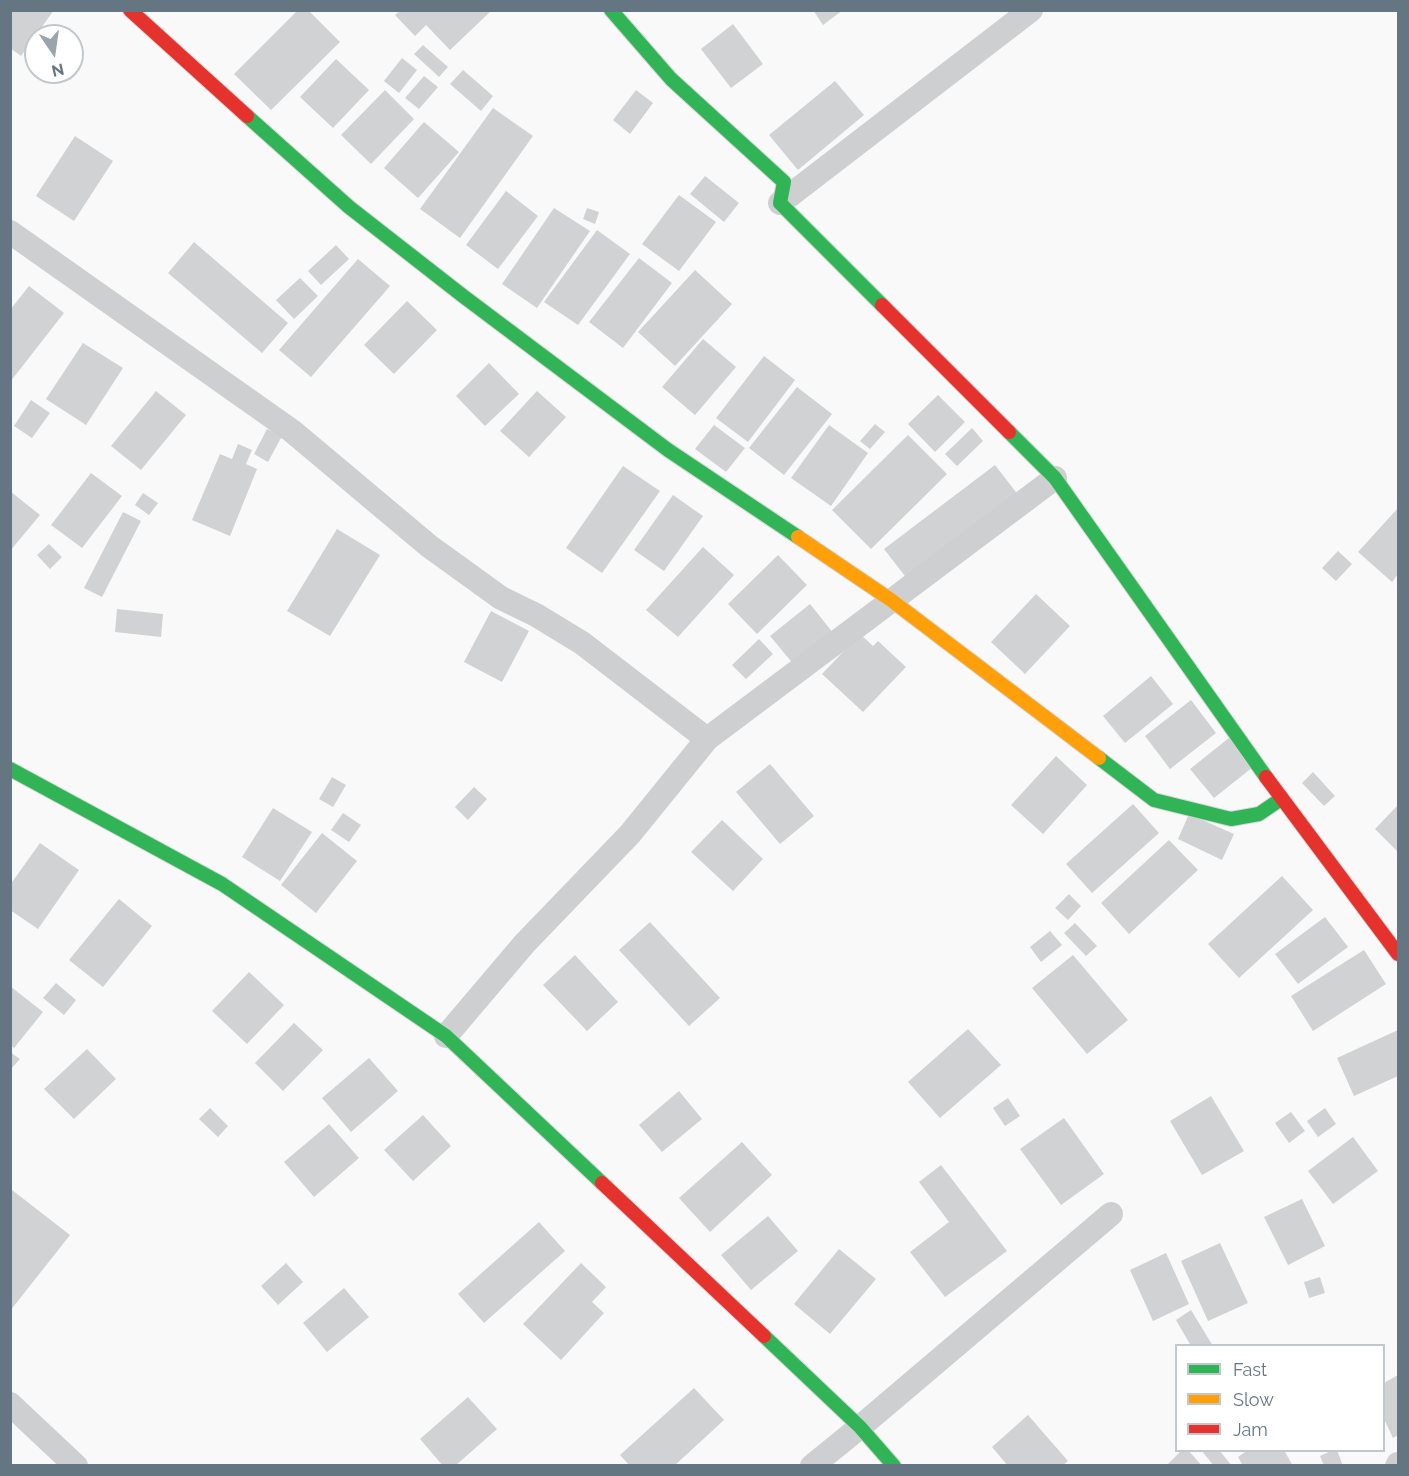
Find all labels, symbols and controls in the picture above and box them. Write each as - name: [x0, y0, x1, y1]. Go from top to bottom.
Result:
- north arrow: [24, 24, 84, 84]
- text: N: [50, 59, 66, 81]
- legend: [1175, 1344, 1385, 1452]
- text: Fast: [1233, 1359, 1267, 1380]
- text: Slow: [1233, 1389, 1274, 1410]
- text: Jam: [1233, 1419, 1268, 1440]

